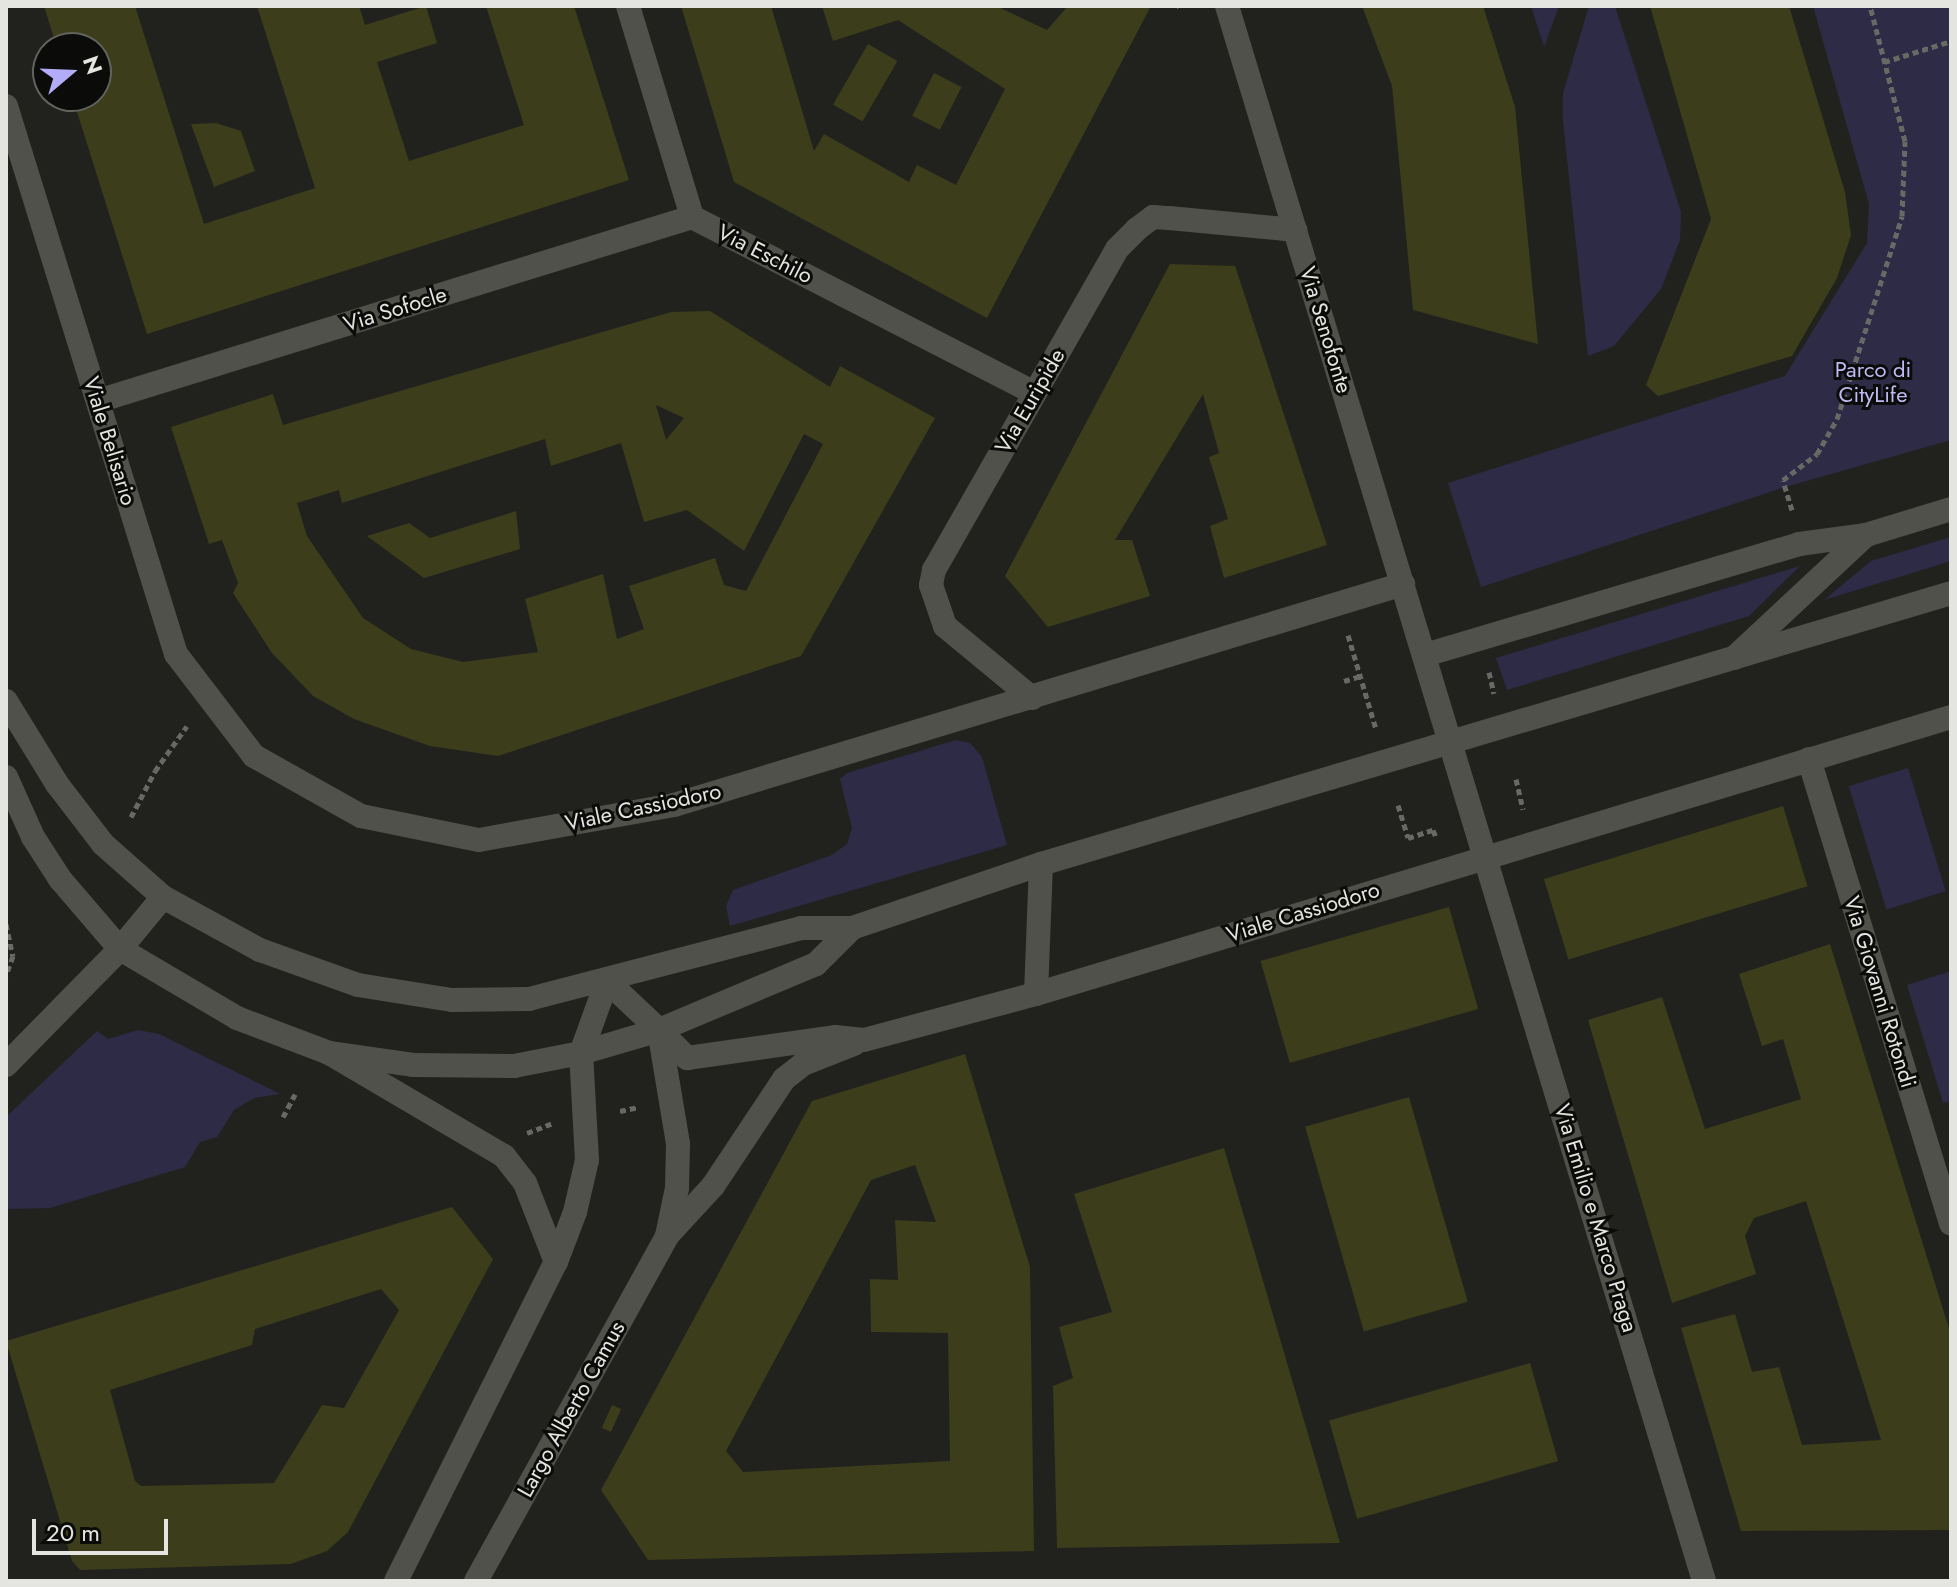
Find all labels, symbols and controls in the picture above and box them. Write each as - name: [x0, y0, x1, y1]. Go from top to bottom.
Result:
- north arrow: [32, 32, 112, 112]
- text: N: [75, 51, 111, 78]
- street label: Via Eschilo: [713, 219, 817, 289]
- street label: Via Senofonte: [1294, 264, 1358, 396]
- street label: Via Sofocle: [340, 281, 450, 337]
- street label: Via Euripide: [989, 344, 1071, 458]
- park label: Parco di CityLife: [1835, 356, 1911, 408]
- street label: Viale Belisario: [78, 374, 142, 508]
- street label: Viale Cassiodoro: [563, 778, 723, 836]
- street label: Viale Cassiodoro: [1223, 876, 1383, 948]
- street label: Via Giovanni Rotondi: [1838, 893, 1922, 1091]
- street label: Via Emilio e Marco Praga: [1549, 1101, 1643, 1335]
- street label: Largo Alberto Camus: [512, 1316, 630, 1502]
- scale bar: [36, 1503, 172, 1553]
- text: 20 m: [46, 1515, 100, 1550]

